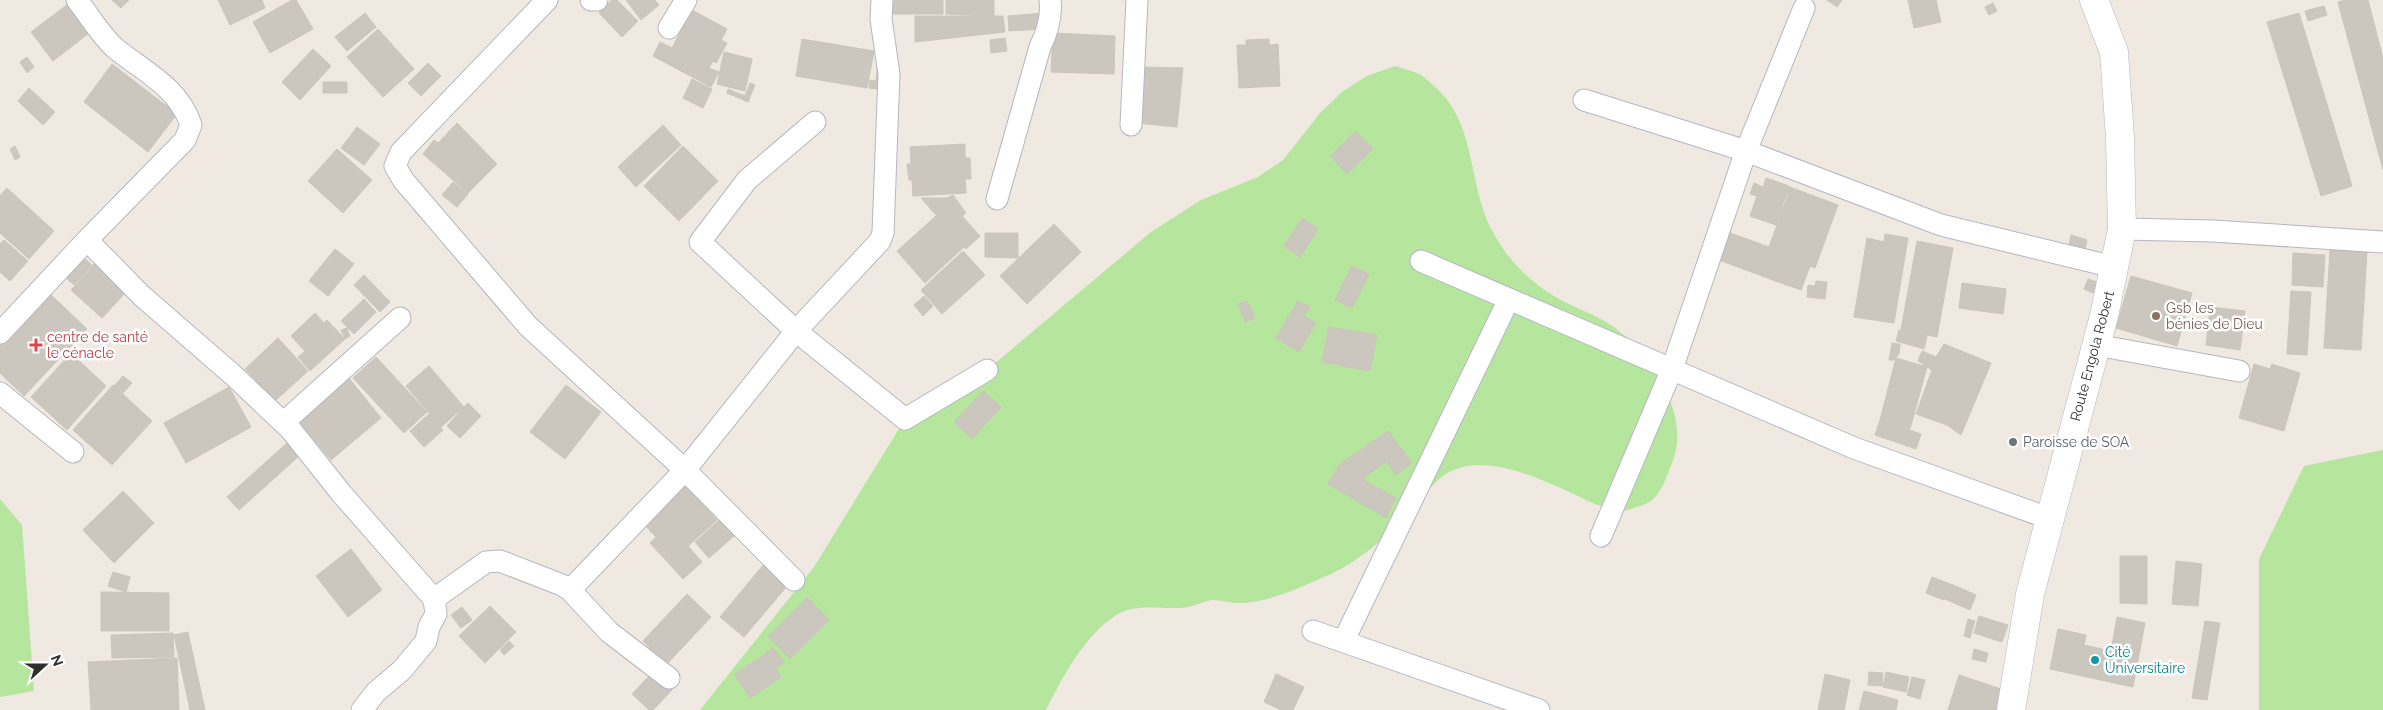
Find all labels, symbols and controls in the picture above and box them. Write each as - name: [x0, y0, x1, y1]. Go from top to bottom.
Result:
- street label: Route Engola Robert: [2067, 289, 2117, 423]
- place label: Gsb les bénies de Dieu: [2166, 300, 2263, 332]
- marker: Gsb les bénies de Dieu: [2150, 310, 2162, 322]
- place label: centre de santé le cénacle: [47, 329, 148, 361]
- marker: centre de santé le cénacle: [29, 338, 43, 352]
- place label: Paroisse de SOA: [2023, 434, 2130, 450]
- marker: Paroisse de SOA: [2007, 436, 2019, 448]
- north arrow: [20, 640, 70, 690]
- place label: Cité Universitaire: [2105, 644, 2185, 676]
- text: N: [48, 652, 67, 668]
- marker: Cité Universitaire: [2089, 654, 2101, 666]

